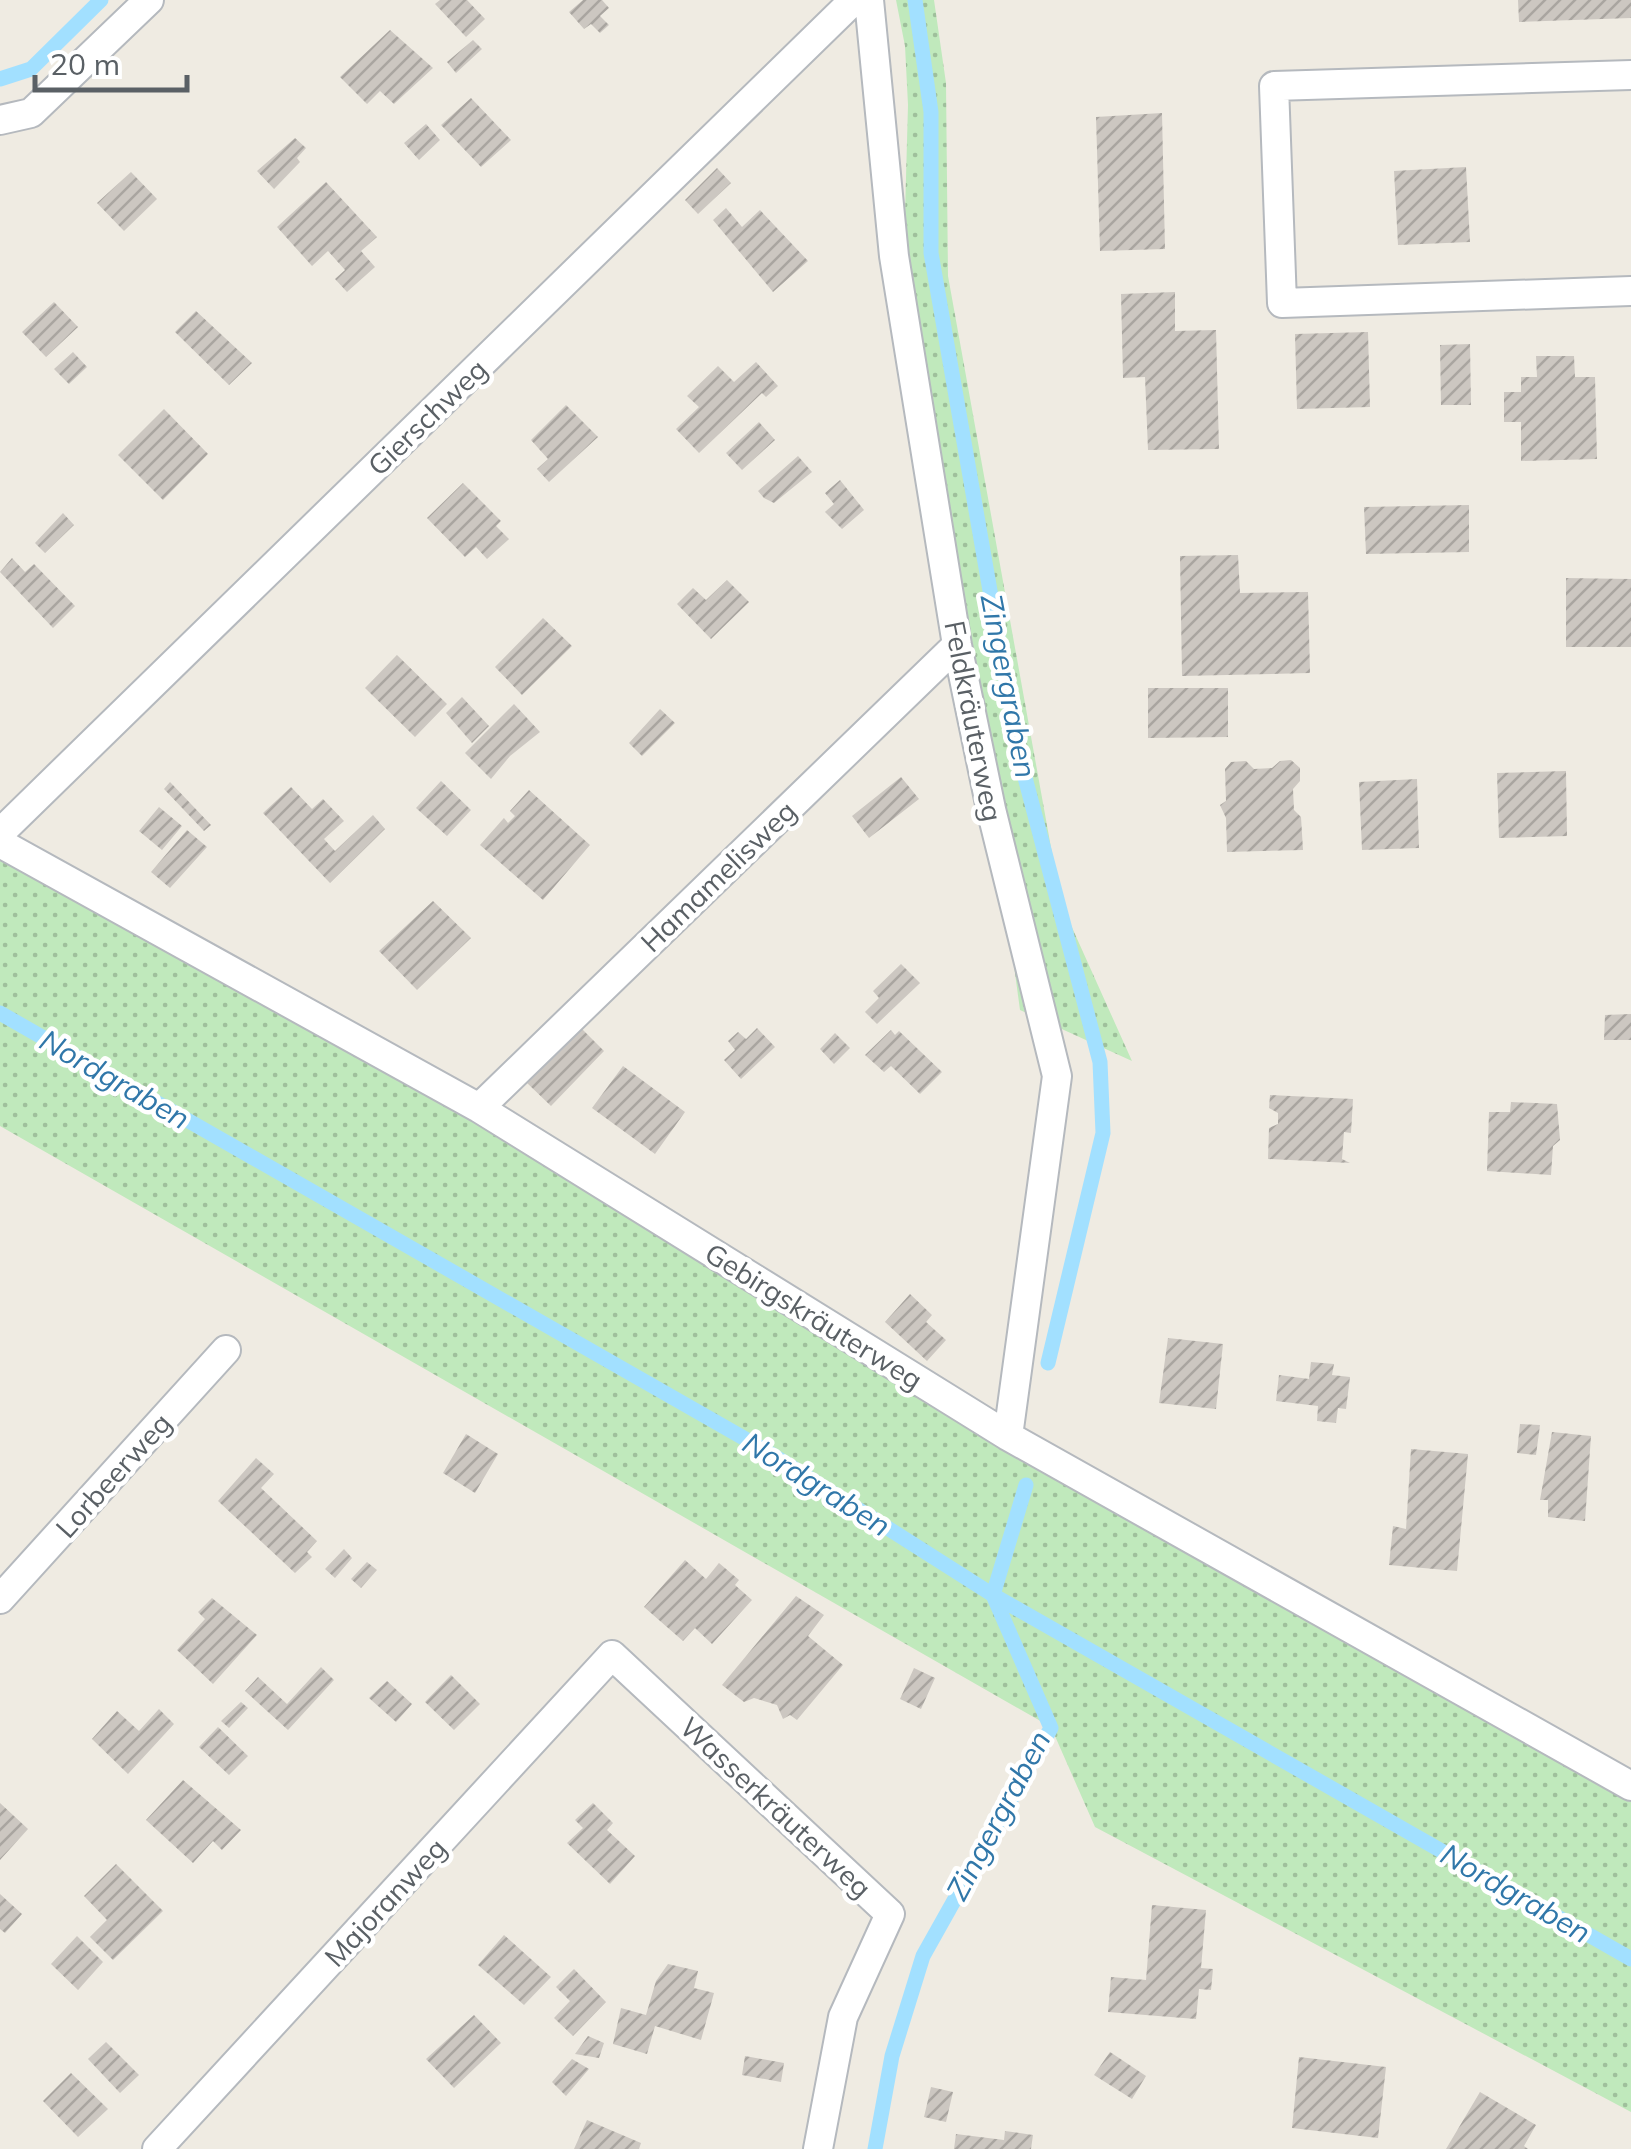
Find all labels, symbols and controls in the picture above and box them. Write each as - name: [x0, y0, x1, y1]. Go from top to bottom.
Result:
- scale bar: [35, 30, 188, 92]
- text: 20 m: [50, 45, 120, 83]
- street label: Gierschweg: [360, 351, 494, 483]
- water label: Zingergraben: [973, 591, 1045, 781]
- street label: Feldkräuterweg: [937, 618, 1011, 824]
- street label: Hamamelisweg: [633, 793, 803, 959]
- water label: Nordgraben: [33, 1021, 197, 1137]
- street label: Gebirgskräuterweg: [699, 1235, 929, 1397]
- street label: Lorbeerweg: [48, 1405, 178, 1545]
- water label: Nordgraben: [736, 1424, 898, 1544]
- street label: Wasserkräuterweg: [673, 1709, 879, 1905]
- water label: Zingergraben: [937, 1724, 1059, 1906]
- street label: Majoranweg: [317, 1831, 453, 1973]
- water label: Nordgraben: [1434, 1835, 1598, 1951]

